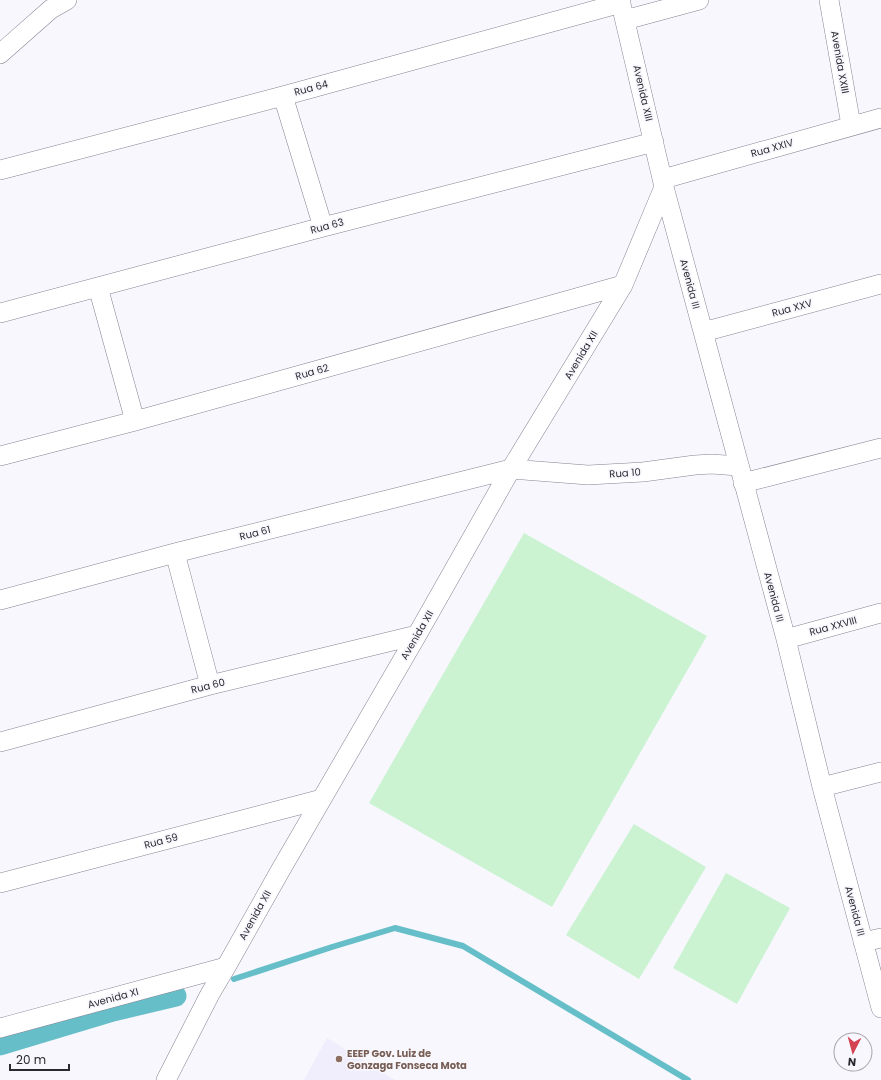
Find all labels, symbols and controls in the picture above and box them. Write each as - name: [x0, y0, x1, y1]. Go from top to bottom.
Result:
- street label: Avenida XXIII: [827, 29, 853, 95]
- street label: Avenida XIII: [629, 63, 657, 123]
- street label: Rua 64: [292, 76, 330, 100]
- street label: Rua XXIV: [749, 135, 795, 161]
- street label: Rua 63: [309, 214, 346, 238]
- street label: Avenida III: [676, 257, 704, 311]
- street label: Rua XXV: [770, 295, 814, 321]
- street label: Avenida XII: [560, 328, 602, 382]
- street label: Rua 62: [294, 360, 331, 384]
- street label: Rua 10: [609, 464, 641, 482]
- street label: Rua 61: [238, 522, 272, 544]
- street label: Avenida III: [760, 570, 788, 624]
- street label: Avenida XII: [397, 608, 437, 662]
- street label: Rua XXVIII: [808, 612, 858, 640]
- street label: Rua 60: [189, 675, 227, 697]
- street label: Rua 59: [142, 829, 180, 853]
- street label: Avenida III: [841, 884, 869, 938]
- street label: Avenida XII: [235, 887, 275, 943]
- street label: Avenida XI: [86, 984, 140, 1012]
- north arrow: [833, 1032, 873, 1072]
- scale bar: [10, 1046, 69, 1072]
- place label: EEEP Gov. Luiz de Gonzaga Fonseca Mota: [347, 1046, 467, 1073]
- text: 20 m: [16, 1051, 46, 1068]
- marker: EEEP Gov. Luiz de Gonzaga Fonseca Mota: [334, 1054, 344, 1064]
- text: N: [847, 1054, 857, 1070]

